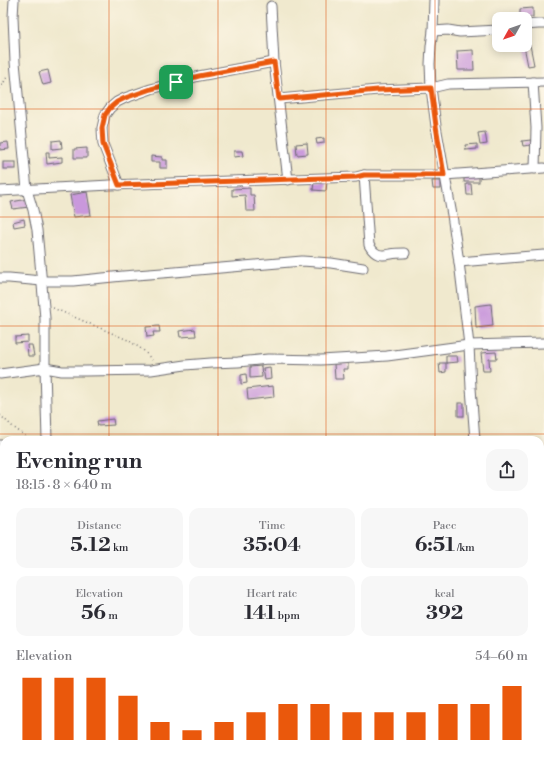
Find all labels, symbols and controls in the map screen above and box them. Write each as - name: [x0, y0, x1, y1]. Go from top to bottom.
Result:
- north arrow: [492, 12, 532, 52]
- map controls: [492, 12, 532, 52]
- pin: [159, 65, 193, 99]
- icon: arrive: [165, 71, 187, 93]
- text: Evening run: [16, 448, 142, 475]
- button: share: [486, 449, 528, 491]
- text: 18:15 · 8 × 640 m: [16, 477, 112, 493]
- text: Distance: [77, 519, 122, 533]
- text: Time: [259, 519, 285, 533]
- text: Pace: [433, 519, 456, 533]
- text: 5.12: [70, 533, 111, 558]
- text: 35:04: [243, 533, 301, 558]
- text: 6:51: [415, 533, 455, 558]
- text: km: [111, 541, 128, 555]
- text: /km: [455, 541, 475, 555]
- text: Elevation: [76, 587, 123, 601]
- text: Heart rate: [247, 587, 297, 601]
- text: kcal: [435, 587, 455, 601]
- text: 56: [81, 601, 106, 626]
- text: 141: [244, 601, 275, 626]
- text: 392: [426, 601, 463, 626]
- text: m: [106, 609, 118, 623]
- text: bpm: [275, 609, 300, 623]
- text: Elevation: [16, 648, 72, 664]
- text: 54–60 m: [475, 648, 528, 664]

